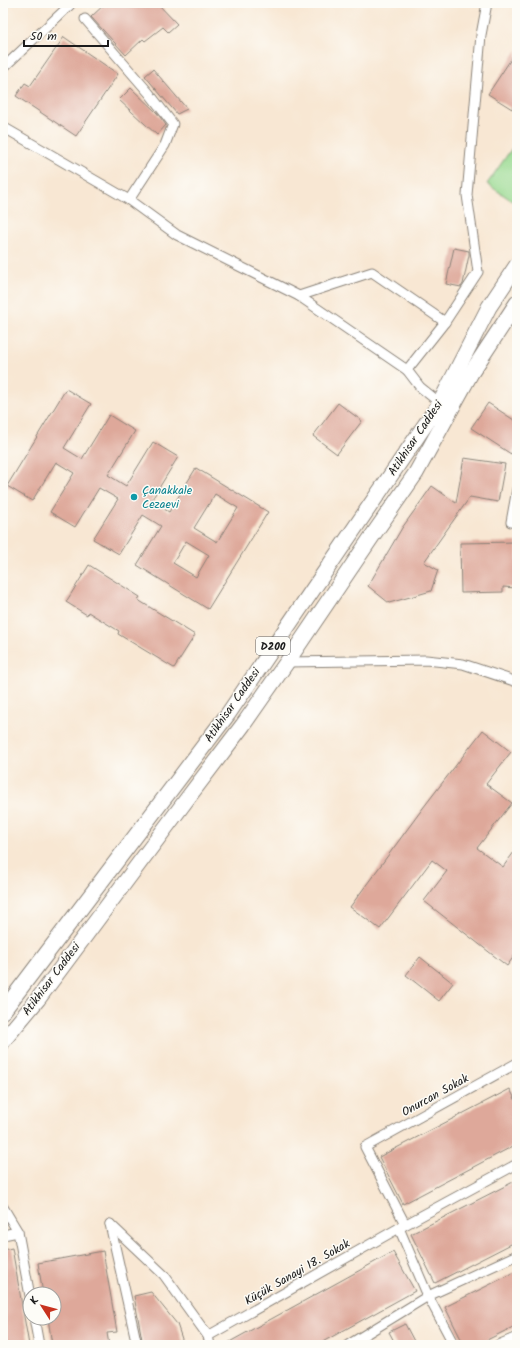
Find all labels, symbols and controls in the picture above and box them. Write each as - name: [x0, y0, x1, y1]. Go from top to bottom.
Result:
- scale bar: [24, 22, 108, 48]
- text: 50 m: [30, 27, 57, 46]
- street label: Atikhisar Caddesi: [383, 396, 448, 480]
- place label: Çanakkale Cezaevi: [142, 481, 193, 514]
- marker: Çanakkale Cezaevi: [129, 492, 139, 502]
- road number: D200: [256, 637, 290, 655]
- street label: Atikhisar Caddesi: [200, 663, 266, 747]
- street label: Atikhisar Caddesi: [18, 938, 86, 1020]
- street label: Onurcan Sokak: [398, 1069, 473, 1122]
- street label: Küçük Sanayi 18. Sokak: [241, 1234, 354, 1310]
- north arrow: [22, 1286, 62, 1326]
- text: K: [25, 1292, 44, 1309]

